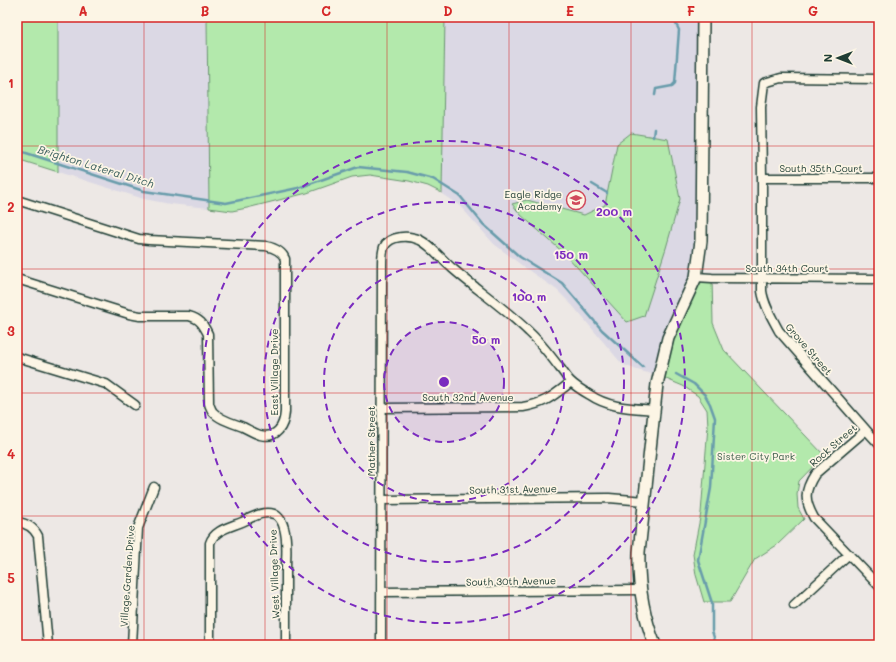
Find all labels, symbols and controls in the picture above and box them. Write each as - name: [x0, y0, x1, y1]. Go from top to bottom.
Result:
- text: A: [78, 2, 88, 19]
- text: B: [201, 2, 210, 19]
- text: C: [321, 2, 331, 19]
- text: D: [443, 2, 453, 19]
- text: E: [566, 2, 574, 19]
- text: F: [687, 2, 695, 19]
- text: G: [808, 2, 818, 19]
- north arrow: [818, 38, 858, 78]
- text: N: [820, 54, 835, 62]
- text: 1: [8, 74, 14, 91]
- water label: Brighton Lateral Ditch: [36, 141, 156, 191]
- street label: South 35th Court: [779, 161, 863, 175]
- place label: Eagle Ridge Academy: [505, 187, 562, 213]
- school or university icon: Eagle Ridge Academy: [565, 189, 587, 211]
- text: 2: [7, 198, 15, 215]
- text: 200 m: [596, 203, 632, 219]
- text: 150 m: [554, 246, 588, 262]
- street label: South 34th Court: [745, 261, 829, 275]
- text: 100 m: [512, 288, 546, 304]
- street label: Grove Street: [782, 320, 836, 378]
- text: 3: [7, 322, 15, 339]
- street label: East Village Drive: [267, 329, 281, 415]
- text: 50 m: [472, 331, 500, 347]
- centre of rings: [437, 375, 451, 389]
- street label: South 32nd Avenue: [422, 390, 514, 404]
- street label: Mather Street: [364, 406, 378, 476]
- street label: Rock Street: [806, 421, 860, 469]
- text: 4: [7, 445, 15, 462]
- park label: Sister City Park: [717, 449, 795, 463]
- street label: South 31st Avenue: [469, 481, 557, 497]
- street label: Village Garden Drive: [116, 524, 138, 628]
- street label: West Village Drive: [265, 529, 283, 619]
- text: 5: [7, 569, 15, 586]
- street label: South 30th Avenue: [466, 573, 556, 589]

